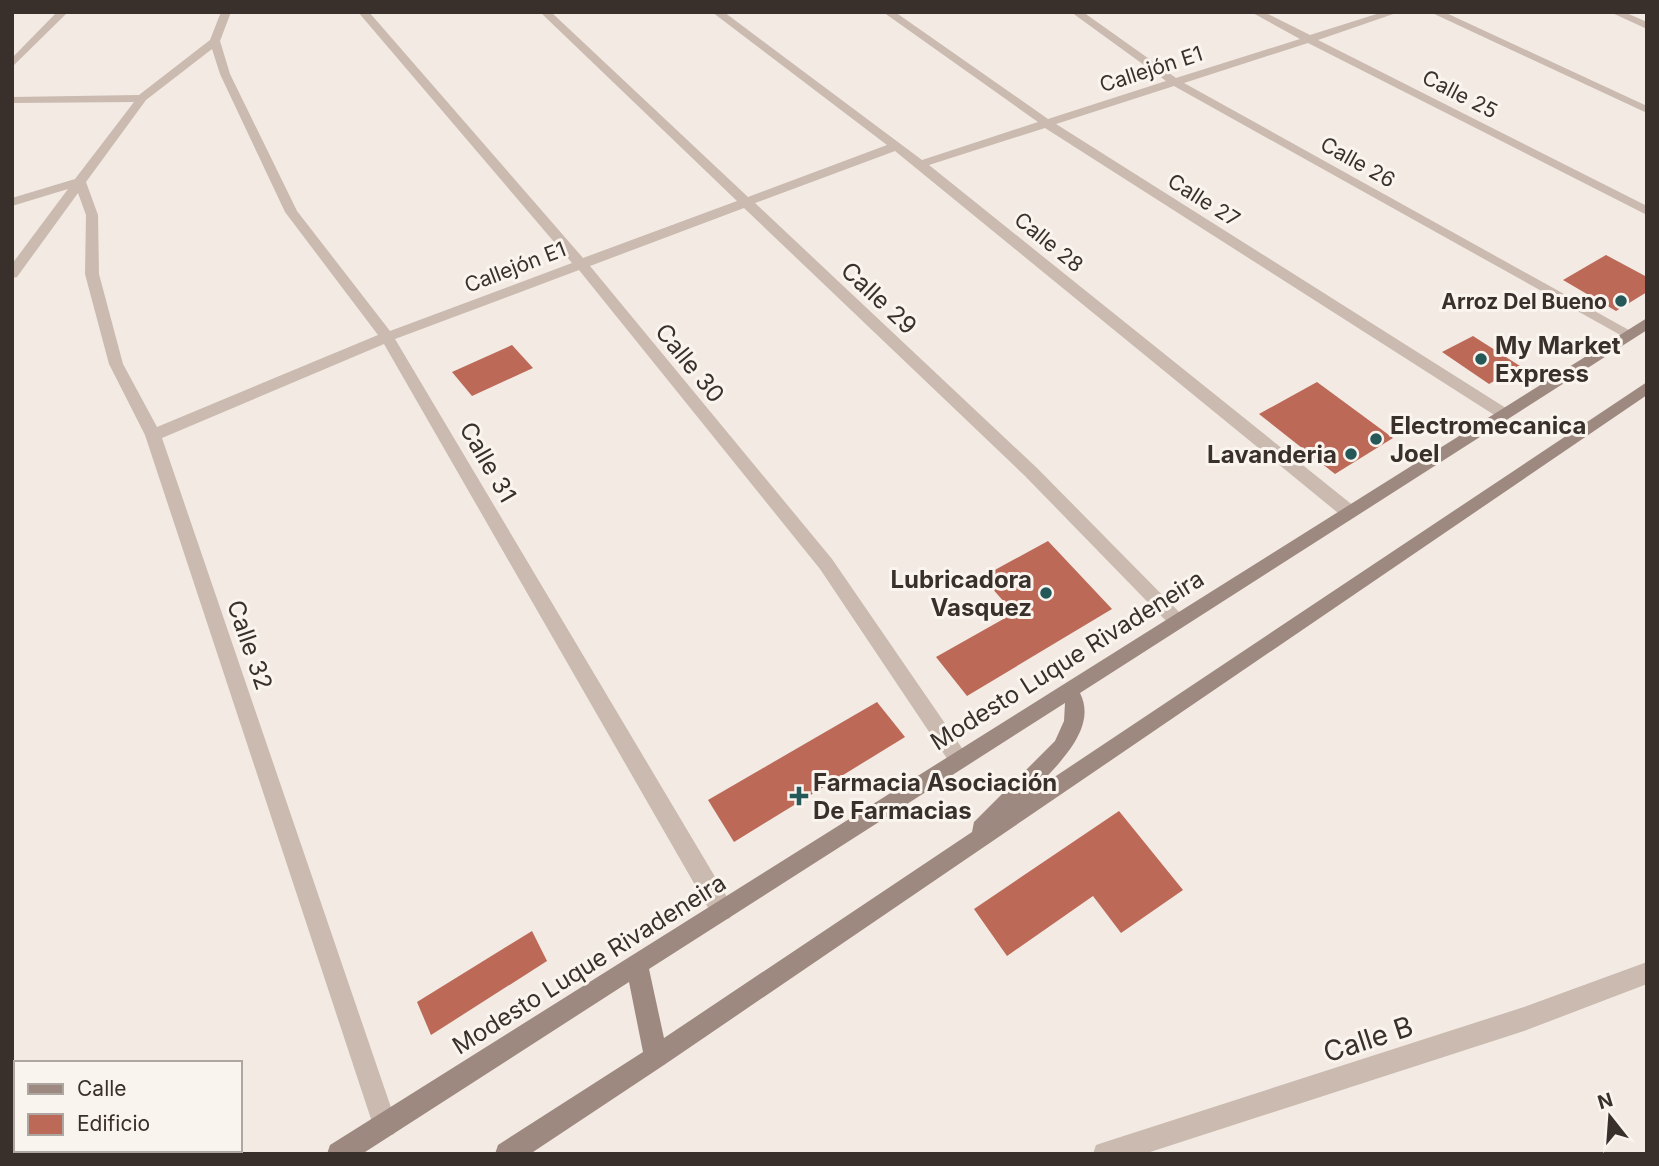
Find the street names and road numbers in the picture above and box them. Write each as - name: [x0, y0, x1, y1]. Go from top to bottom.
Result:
- street label: Callejón E1: [1096, 41, 1206, 97]
- street label: Calle 25: [1418, 64, 1502, 124]
- street label: Calle 26: [1316, 131, 1400, 193]
- street label: Calle 27: [1163, 168, 1245, 232]
- street label: Calle 28: [1010, 207, 1088, 277]
- street label: Callejón E1: [461, 236, 569, 298]
- street label: Calle 29: [835, 256, 923, 340]
- street label: Calle 30: [649, 318, 731, 408]
- street label: Calle 31: [453, 417, 523, 507]
- street label: Modesto Luque Rivadeneira: [925, 564, 1209, 756]
- street label: Calle 32: [221, 596, 279, 694]
- street label: Modesto Luque Rivadeneira: [447, 868, 731, 1060]
- street label: Calle B: [1319, 1009, 1417, 1069]

